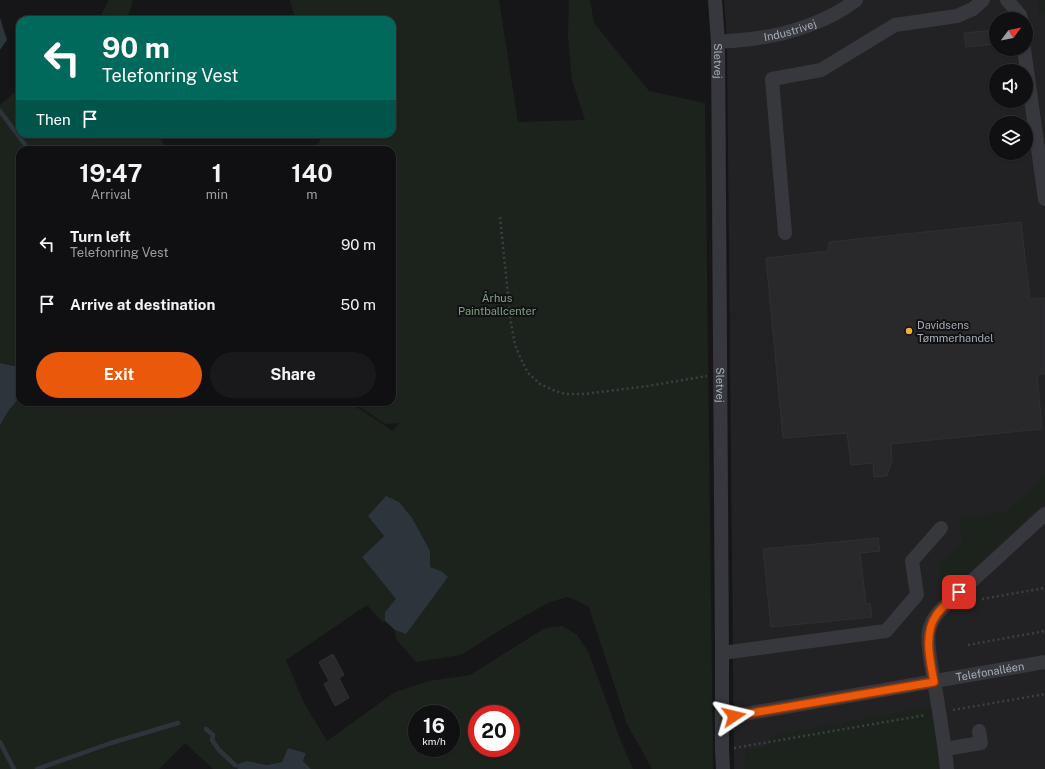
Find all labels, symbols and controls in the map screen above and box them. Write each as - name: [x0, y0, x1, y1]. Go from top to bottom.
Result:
- north arrow: [989, 12, 1033, 56]
- map controls: [989, 12, 1033, 160]
- street label: Industrivej: [763, 17, 818, 43]
- text: 90 m: [102, 31, 170, 64]
- icon: left: [36, 32, 88, 84]
- street label: Sletvej: [712, 43, 724, 79]
- button: sound: [989, 64, 1033, 108]
- text: Telefonring Vest: [102, 65, 239, 86]
- icon: arrive: [79, 108, 101, 130]
- text: Then: [36, 111, 71, 128]
- button: layers: [989, 116, 1033, 160]
- text: 19:47: [79, 159, 143, 187]
- text: 1: [212, 159, 222, 187]
- text: 140: [291, 159, 333, 187]
- text: Arrival: [91, 187, 131, 202]
- text: min: [206, 187, 228, 202]
- text: m: [306, 187, 318, 202]
- text: Turn left: [70, 228, 131, 245]
- icon: left: [36, 233, 58, 255]
- text: 90 m: [341, 236, 376, 253]
- text: Telefonring Vest: [70, 245, 169, 260]
- park label: Århus Paintballcenter: [458, 291, 536, 317]
- icon: arrive: [36, 293, 58, 315]
- text: Arrive at destination: [70, 296, 215, 313]
- text: 50 m: [341, 296, 376, 313]
- place label: Davidsens Tømmerhandel: [917, 319, 994, 344]
- marker: Davidsens Tømmerhandel: [904, 326, 914, 336]
- button: Exit: [36, 352, 202, 398]
- button: Share: [210, 352, 376, 398]
- street label: Sletvej: [714, 367, 726, 403]
- pin: [942, 575, 976, 609]
- icon: arrive: [948, 581, 970, 603]
- street label: Telefonalléen: [955, 660, 1025, 683]
- position arrow: [713, 695, 755, 737]
- speed limit sign: 20: [468, 705, 520, 757]
- text: 16: [423, 714, 445, 738]
- text: km/h: [422, 735, 446, 747]

